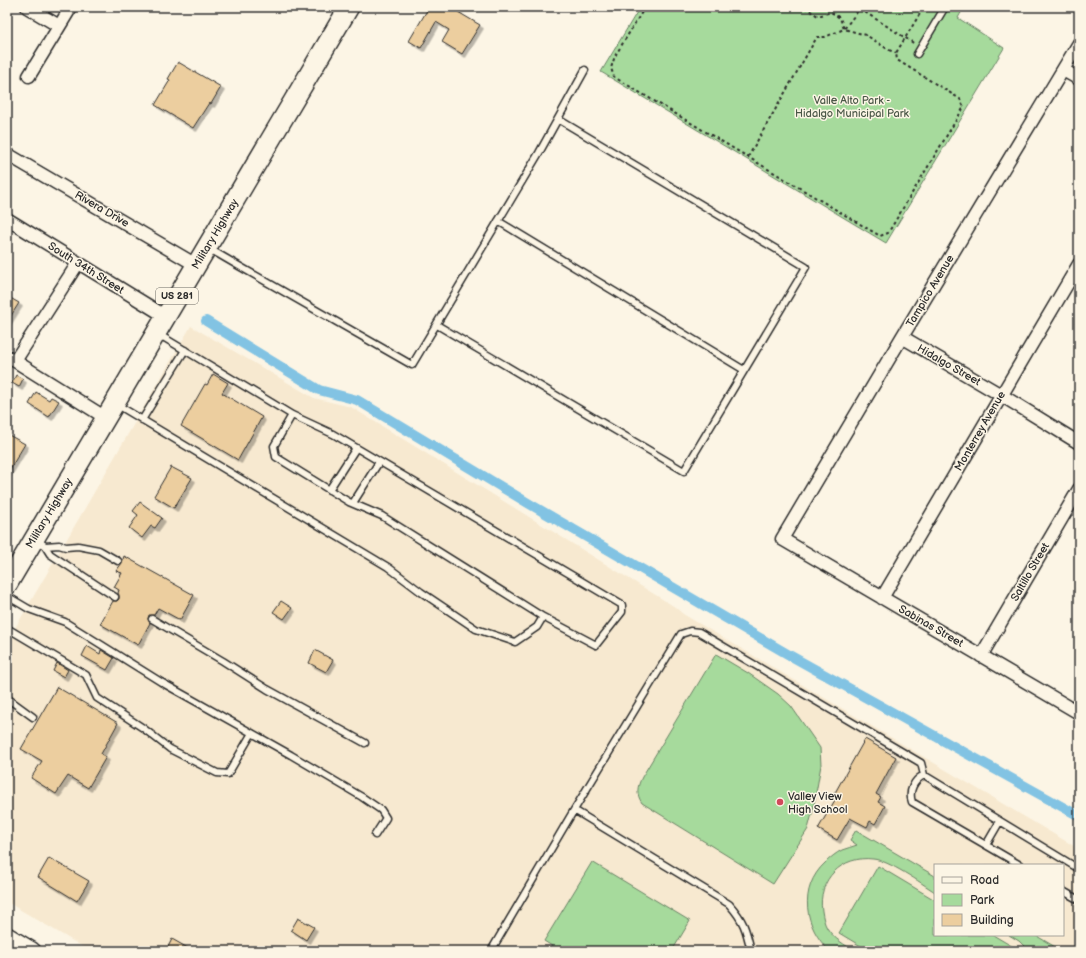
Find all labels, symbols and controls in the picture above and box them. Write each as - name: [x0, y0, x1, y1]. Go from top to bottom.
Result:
- park label: Valle Alto Park - Hidalgo Municipal Park: [795, 94, 910, 120]
- street label: Rivera Drive: [73, 188, 132, 230]
- street label: Military Highway: [189, 197, 241, 271]
- street label: South 34th Street: [46, 239, 127, 297]
- street label: Tampico Avenue: [903, 252, 957, 329]
- road number: US 281: [156, 288, 198, 304]
- street label: Hidalgo Street: [915, 342, 984, 389]
- street label: Monterrey Avenue: [952, 388, 1008, 473]
- street label: Military Highway: [23, 476, 75, 550]
- street label: Saltillo Street: [1008, 540, 1052, 604]
- street label: Sabinas Street: [896, 602, 966, 650]
- place label: Valley View High School: [788, 790, 847, 816]
- marker: Valley View High School: [775, 797, 785, 807]
- legend: [934, 864, 1064, 936]
- text: Road: [970, 873, 999, 888]
- text: Park: [970, 893, 994, 908]
- text: Building: [970, 913, 1014, 928]

